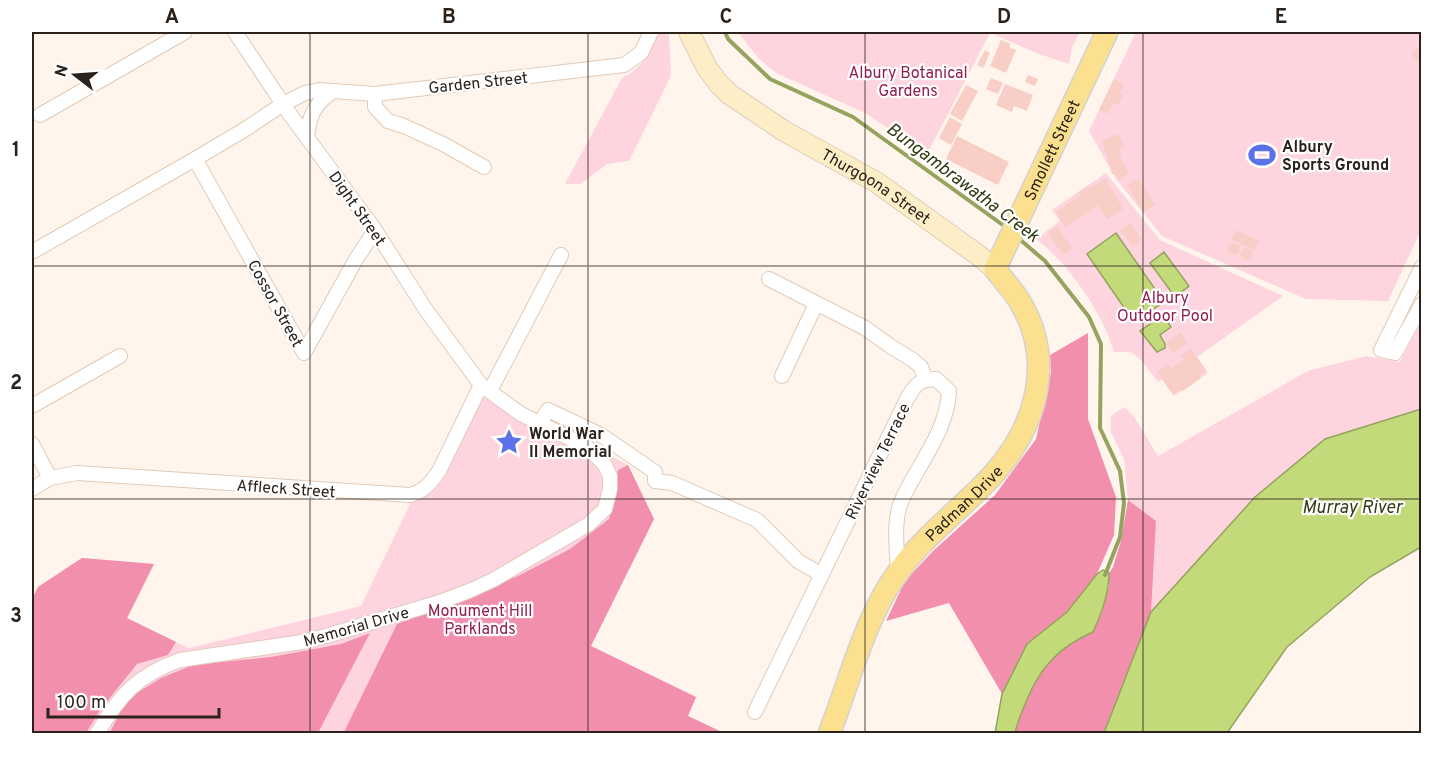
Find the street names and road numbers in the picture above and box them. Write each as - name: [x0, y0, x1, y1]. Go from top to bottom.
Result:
- street label: Garden Street: [427, 69, 529, 99]
- street label: Smollett Street: [1021, 97, 1085, 204]
- street label: Thurgoona Street: [817, 146, 933, 230]
- street label: Dight Street: [323, 168, 389, 250]
- street label: Cossor Street: [242, 257, 306, 351]
- street label: Riverview Terrace: [842, 400, 916, 523]
- street label: Padman Drive: [922, 462, 1008, 546]
- street label: Affleck Street: [236, 477, 336, 503]
- street label: Memorial Drive: [302, 603, 412, 653]

